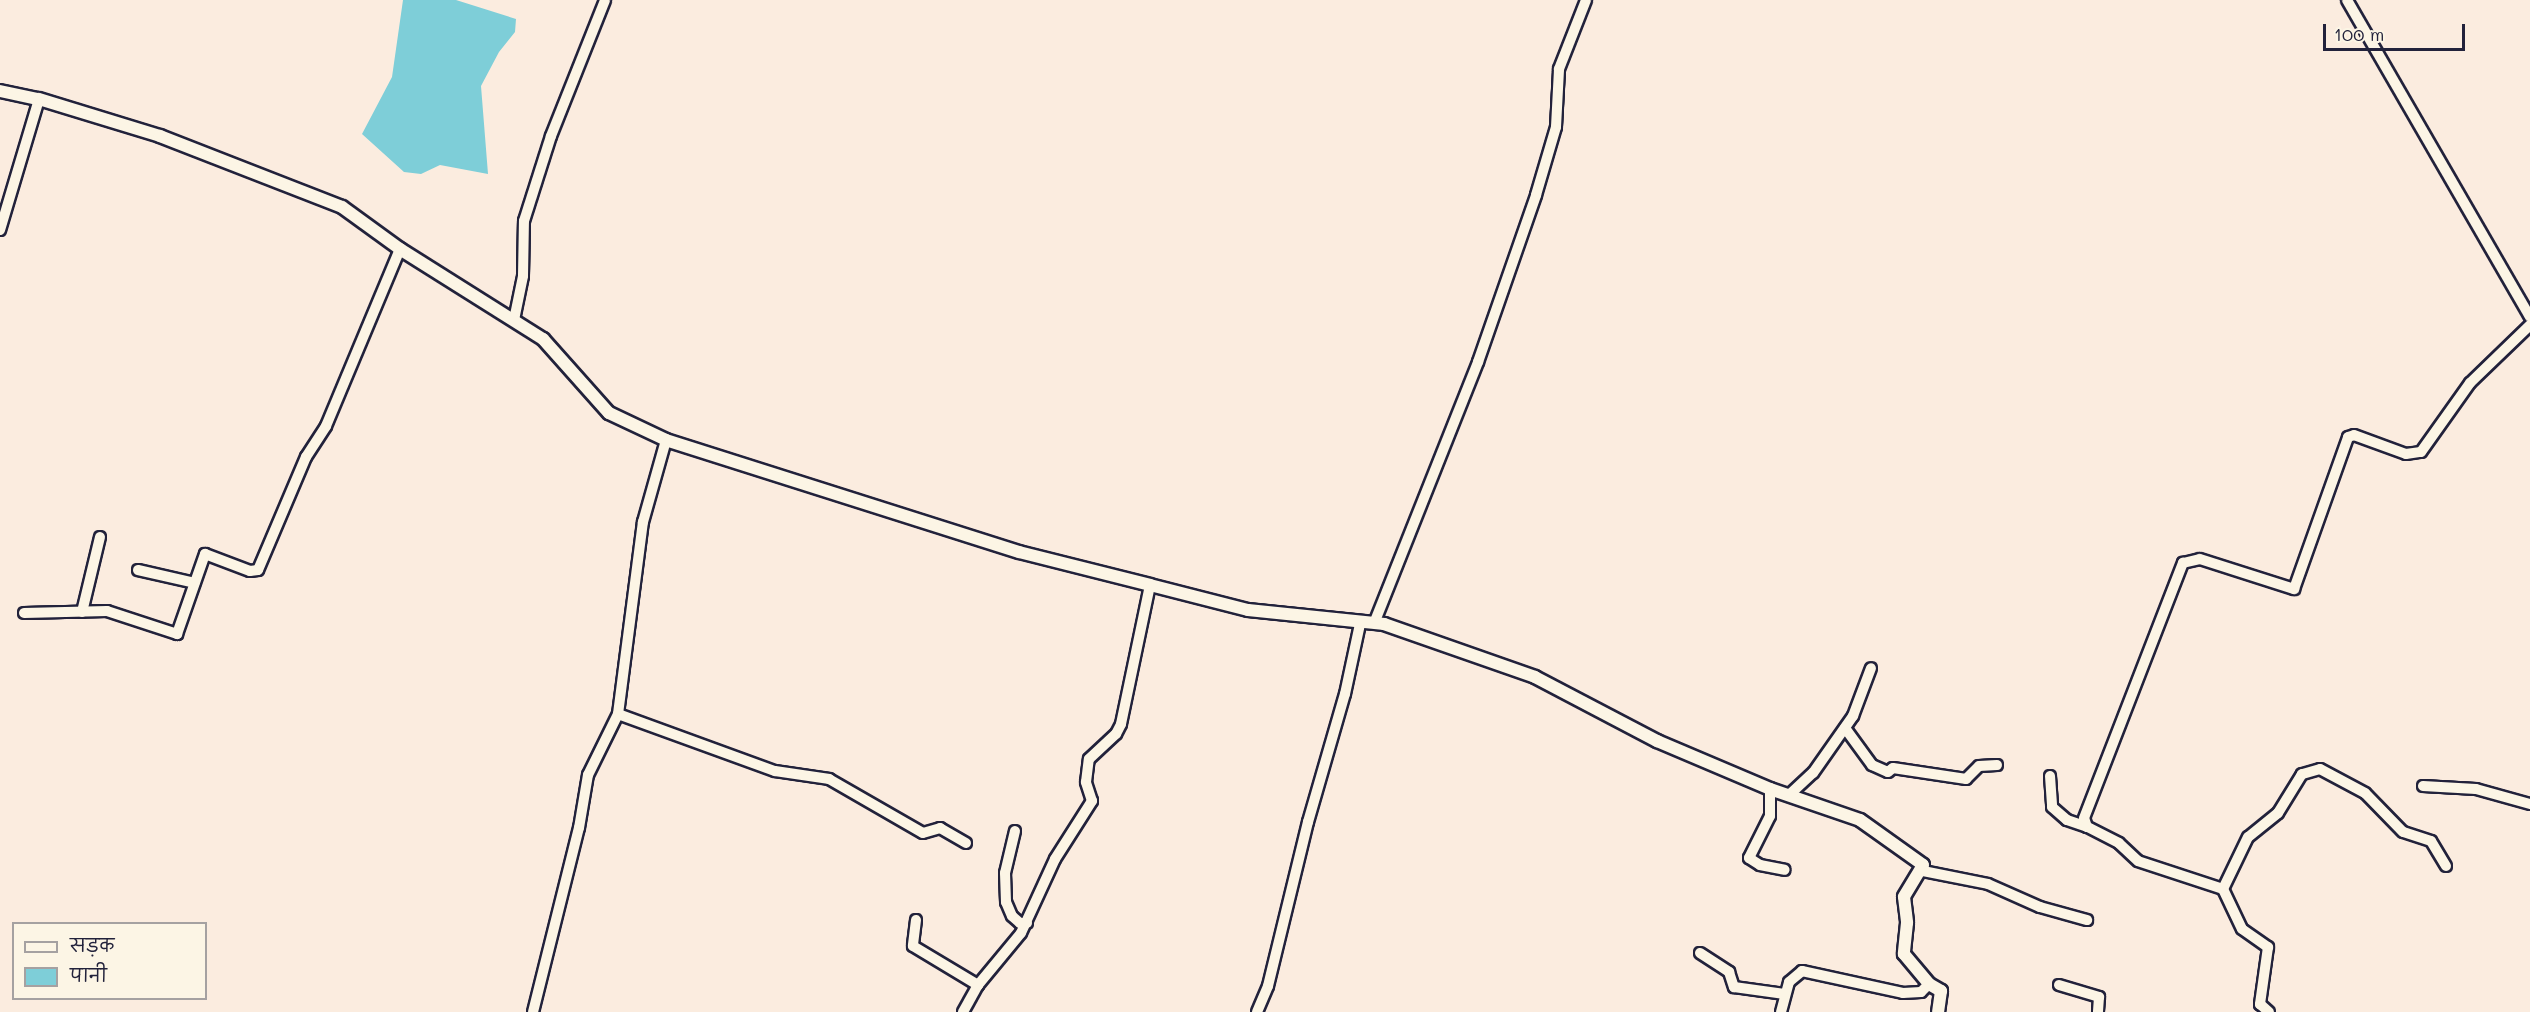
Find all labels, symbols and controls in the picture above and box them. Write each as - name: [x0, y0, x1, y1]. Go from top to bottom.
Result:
- scale bar: [2326, 12, 2468, 50]
- text: 100 m: [2334, 22, 2384, 46]
- legend: [12, 922, 207, 1000]
- text: सड़क: [70, 933, 114, 957]
- text: पानी: [70, 963, 107, 987]

